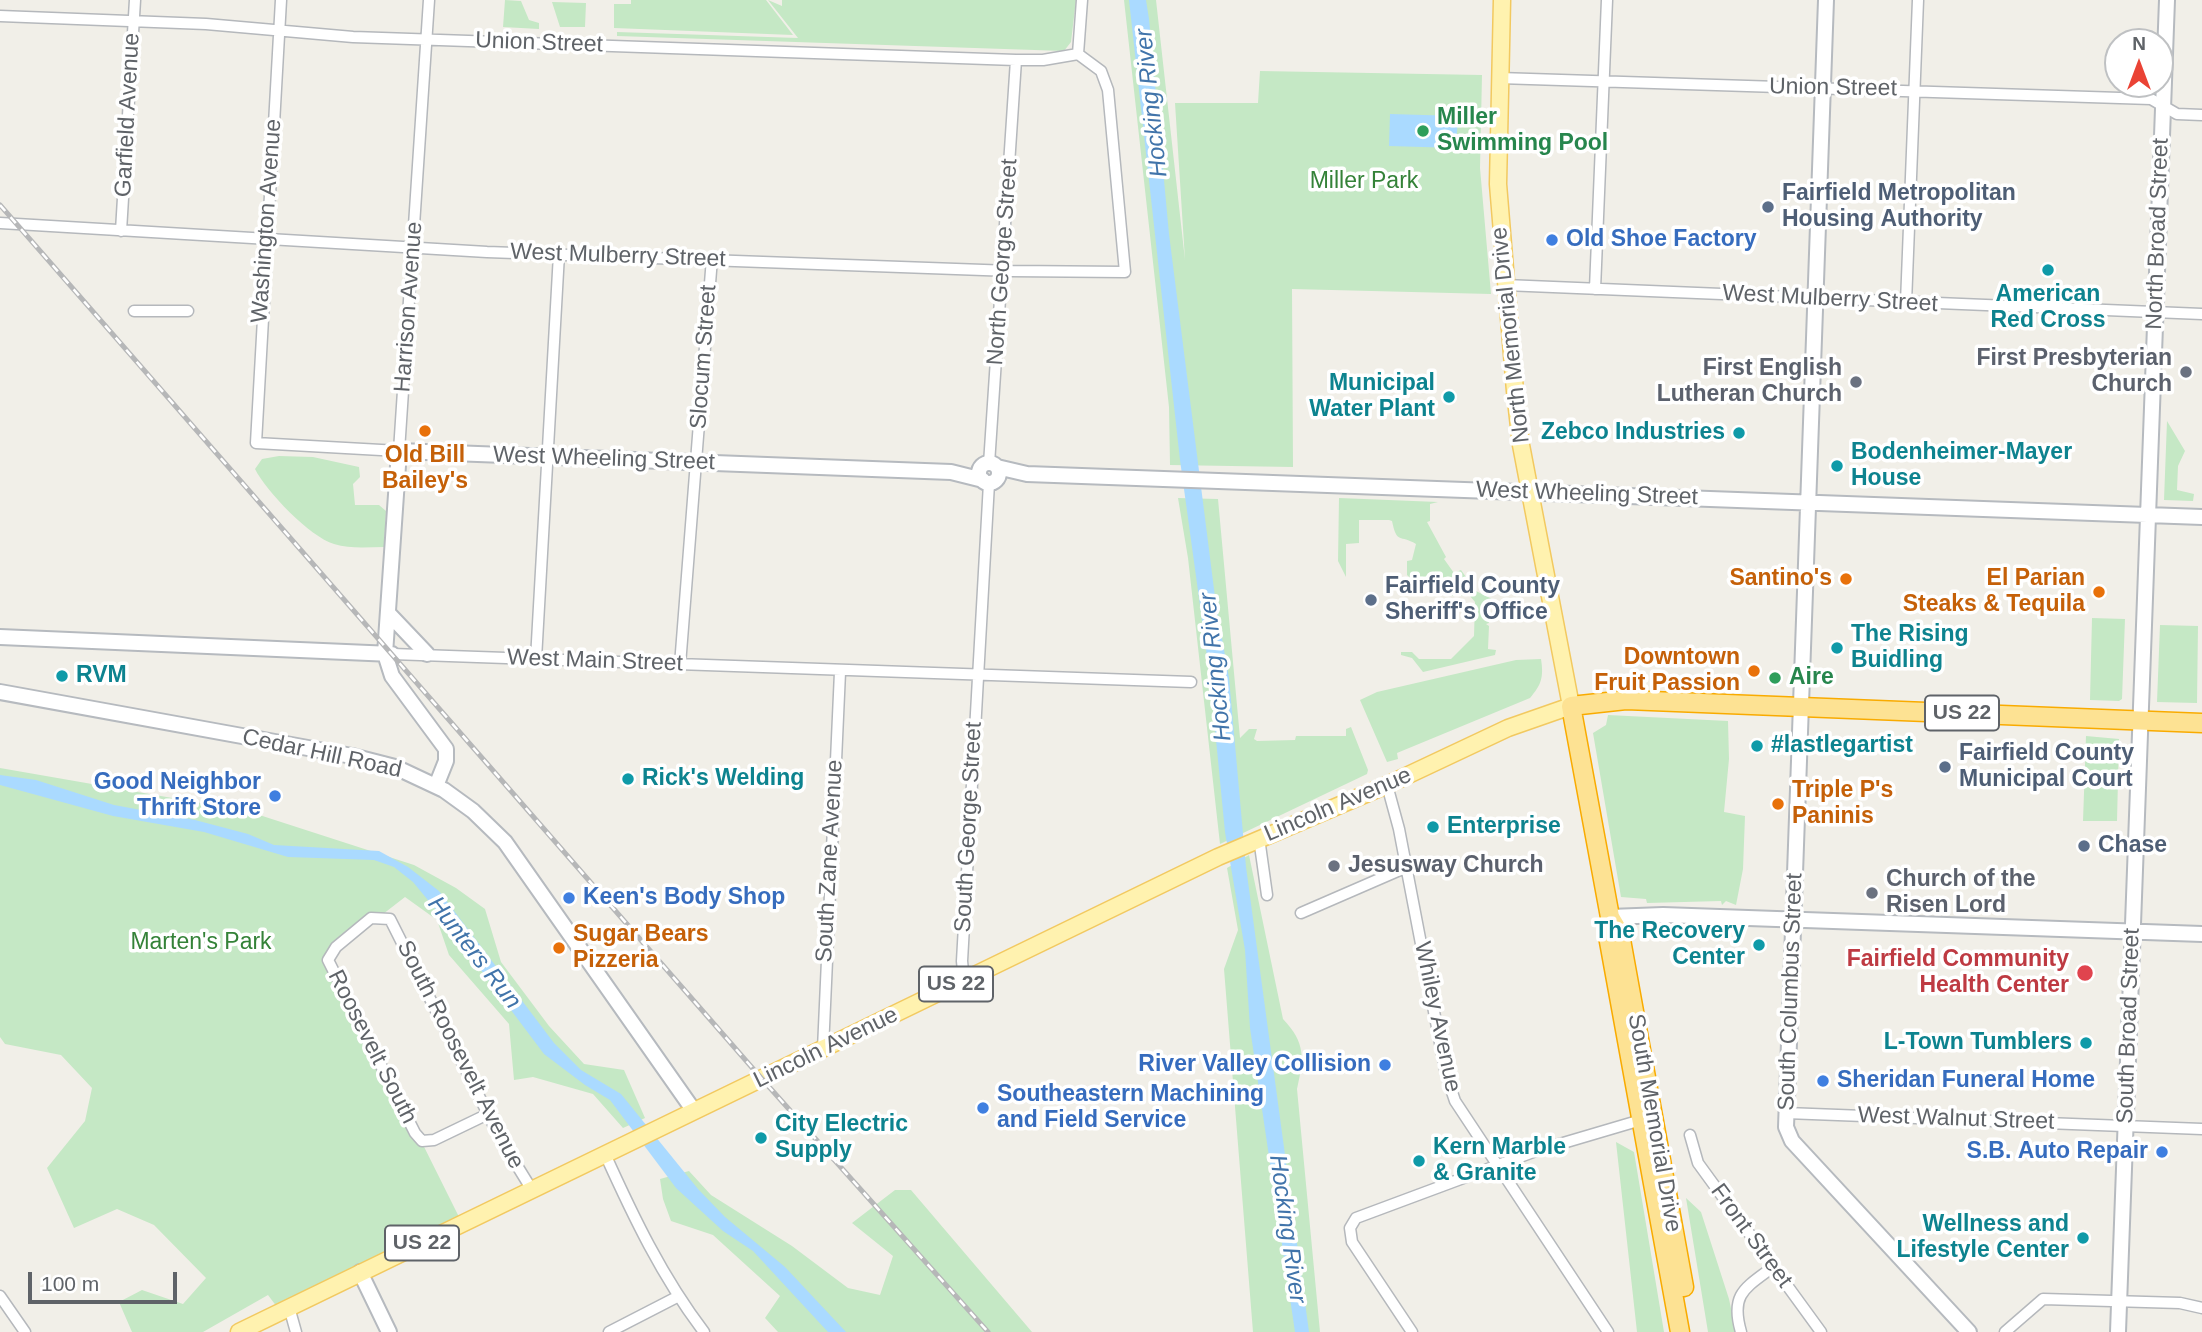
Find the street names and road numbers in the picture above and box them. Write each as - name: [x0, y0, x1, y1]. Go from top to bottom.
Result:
- street label: Union Street: [475, 27, 603, 59]
- street label: Garfield Avenue: [110, 32, 146, 198]
- street label: Union Street: [1769, 73, 1897, 103]
- street label: Washington Avenue: [246, 118, 288, 324]
- street label: North Broad Street: [2141, 138, 2175, 330]
- street label: North George Street: [982, 158, 1024, 366]
- street label: Harrison Avenue: [389, 221, 429, 393]
- street label: North Memorial Drive: [1486, 226, 1536, 444]
- street label: West Mulberry Street: [510, 238, 726, 274]
- street label: West Mulberry Street: [1722, 280, 1938, 318]
- street label: Slocum Street: [685, 284, 723, 430]
- street label: West Wheeling Street: [493, 441, 715, 477]
- street label: West Wheeling Street: [1476, 476, 1698, 512]
- street label: West Main Street: [507, 644, 683, 678]
- road number: US 22: [1925, 696, 1999, 730]
- street label: South George Street: [950, 721, 988, 933]
- street label: Cedar Hill Road: [240, 724, 404, 784]
- street label: South Zane Avenue: [811, 759, 849, 963]
- street label: Lincoln Avenue: [1260, 762, 1416, 848]
- street label: South Columbus Street: [1773, 873, 1809, 1111]
- street label: South Broad Street: [2112, 928, 2146, 1124]
- street label: South Roosevelt Avenue: [390, 936, 530, 1174]
- street label: Whiley Avenue: [1408, 939, 1466, 1095]
- street label: Roosevelt South: [321, 966, 423, 1128]
- road number: US 22: [919, 967, 993, 1002]
- street label: Lincoln Avenue: [749, 1001, 903, 1095]
- street label: South Memorial Drive: [1621, 1012, 1687, 1234]
- street label: West Walnut Street: [1857, 1102, 2055, 1136]
- street label: Front Street: [1704, 1179, 1798, 1293]
- road number: US 22: [385, 1226, 459, 1260]

